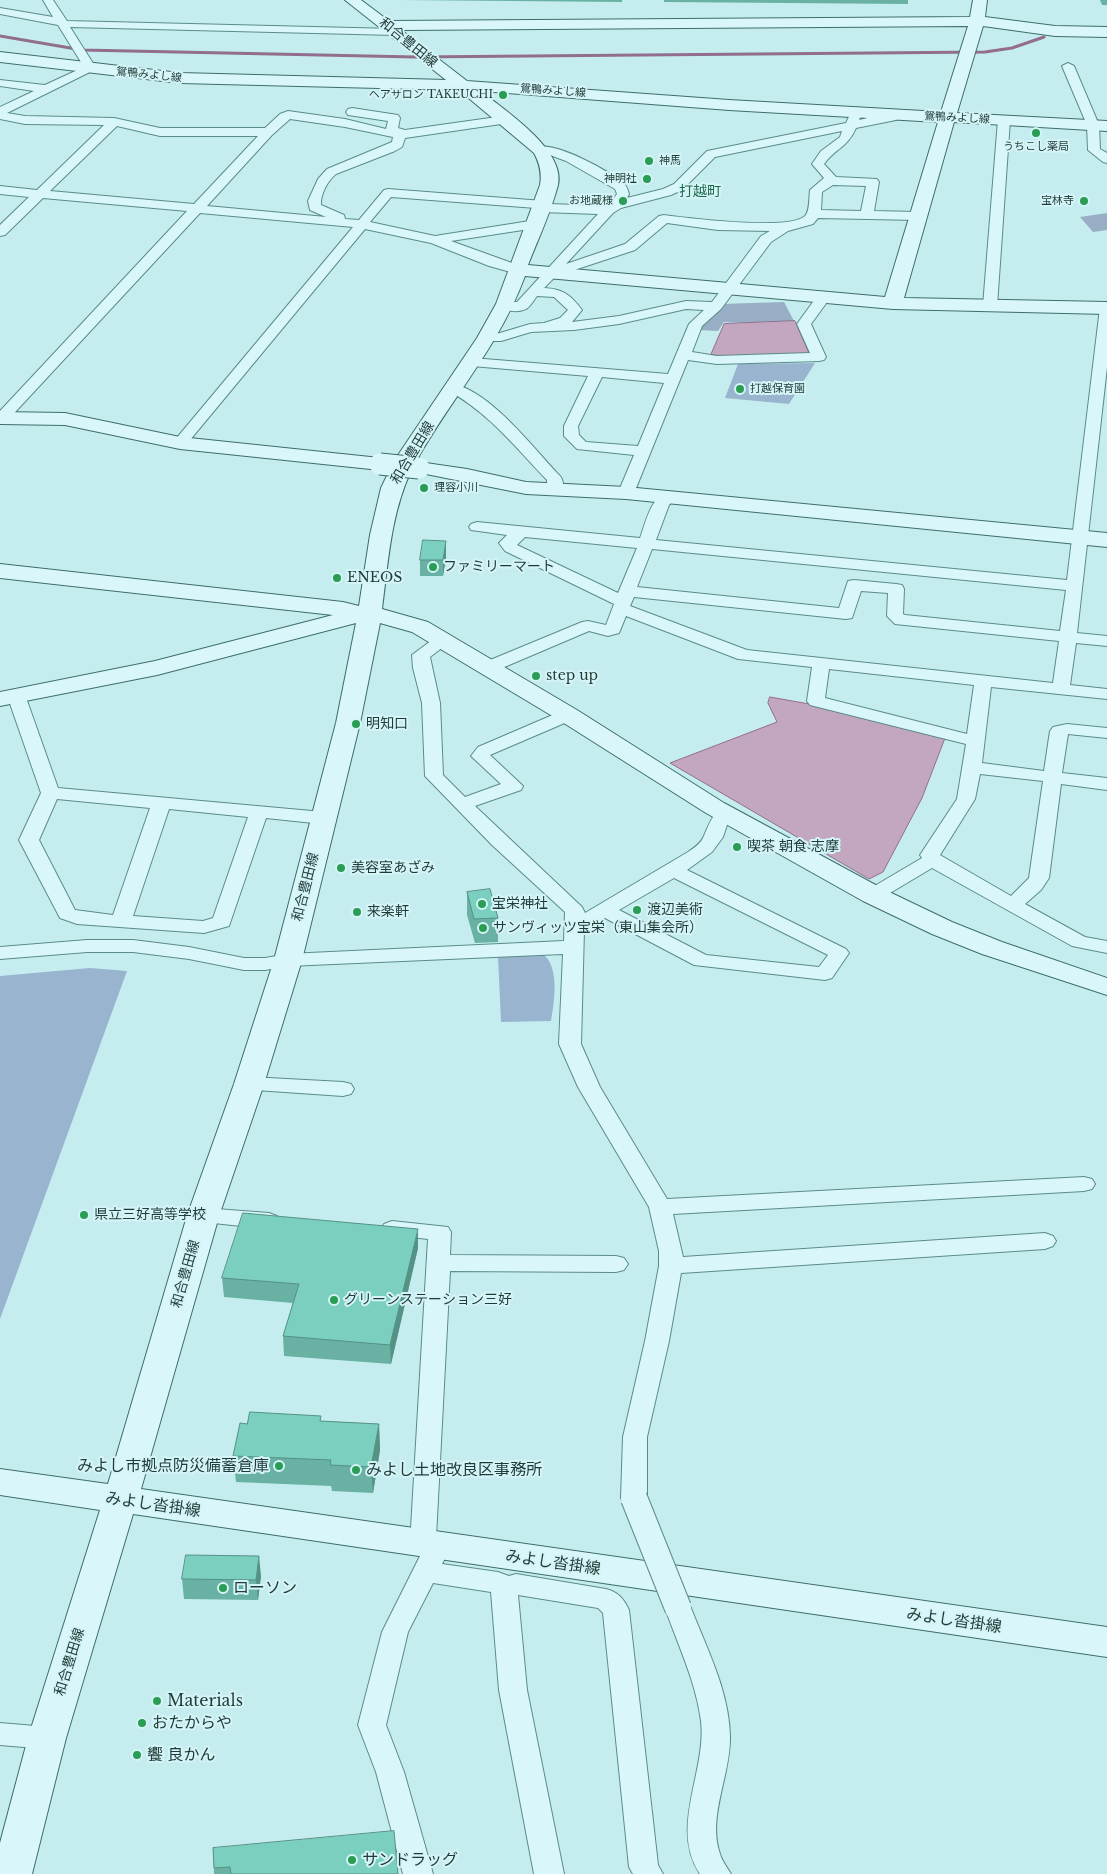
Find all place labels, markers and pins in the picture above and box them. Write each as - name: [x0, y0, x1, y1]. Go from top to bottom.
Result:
- place label: ヘアサロン TAKEUCHI: [369, 88, 493, 102]
- marker: ヘアサロン TAKEUCHI: [497, 89, 509, 101]
- marker: うちこし薬局: [1030, 127, 1042, 139]
- place label: うちこし薬局: [1003, 140, 1069, 154]
- place label: 神馬: [659, 154, 681, 168]
- marker: 神馬: [643, 155, 655, 167]
- place label: 神明社: [604, 172, 637, 186]
- marker: 神明社: [641, 173, 653, 185]
- place label: お地蔵様: [569, 194, 613, 208]
- place label: 宝林寺: [1041, 194, 1074, 208]
- marker: お地蔵様: [617, 195, 629, 207]
- marker: 宝林寺: [1078, 195, 1090, 207]
- place label: 打越保育園: [750, 382, 805, 396]
- marker: 打越保育園: [734, 383, 746, 395]
- place label: 理容小川: [434, 481, 478, 495]
- marker: 理容小川: [418, 482, 430, 494]
- place label: ファミリーマート: [443, 559, 555, 575]
- marker: ファミリーマート: [427, 561, 439, 573]
- place label: ENEOS: [347, 570, 402, 586]
- marker: ENEOS: [331, 572, 343, 584]
- place label: step up: [546, 668, 598, 684]
- marker: step up: [530, 670, 542, 682]
- place label: 明知口: [366, 716, 408, 732]
- marker: 明知口: [350, 718, 362, 730]
- place label: 喫茶 朝食 志摩: [747, 839, 839, 855]
- marker: 喫茶 朝食 志摩: [731, 841, 743, 853]
- place label: 美容室あざみ: [351, 860, 435, 876]
- marker: 美容室あざみ: [335, 862, 347, 874]
- place label: 宝栄神社: [492, 896, 548, 912]
- marker: 宝栄神社: [476, 898, 488, 910]
- place label: 渡辺美術: [647, 902, 703, 918]
- place label: 来楽軒: [367, 904, 409, 920]
- marker: 渡辺美術: [631, 904, 643, 916]
- marker: 来楽軒: [351, 906, 363, 918]
- place label: サンヴィッツ宝栄（東山集会所）: [493, 920, 703, 936]
- marker: サンヴィッツ宝栄（東山集会所）: [477, 922, 489, 934]
- place label: 県立三好高等学校: [94, 1207, 206, 1223]
- marker: 県立三好高等学校: [78, 1209, 90, 1221]
- place label: グリーンステーション三好: [344, 1292, 512, 1308]
- marker: グリーンステーション三好: [328, 1294, 340, 1306]
- place label: みよし市拠点防災備蓄倉庫: [77, 1456, 269, 1476]
- marker: みよし市拠点防災備蓄倉庫: [273, 1460, 285, 1472]
- place label: みよし土地改良区事務所: [366, 1460, 542, 1480]
- marker: みよし土地改良区事務所: [350, 1464, 362, 1476]
- place label: ローソン: [233, 1578, 297, 1598]
- marker: ローソン: [217, 1582, 229, 1594]
- place label: Materials: [167, 1691, 243, 1711]
- marker: Materials: [151, 1695, 163, 1707]
- place label: おたからや: [152, 1713, 232, 1733]
- marker: おたからや: [136, 1717, 148, 1729]
- place label: 饗 良かん: [147, 1745, 216, 1765]
- marker: 饗 良かん: [131, 1749, 143, 1761]
- place label: サンドラッグ: [362, 1850, 458, 1870]
- marker: サンドラッグ: [346, 1854, 358, 1866]

